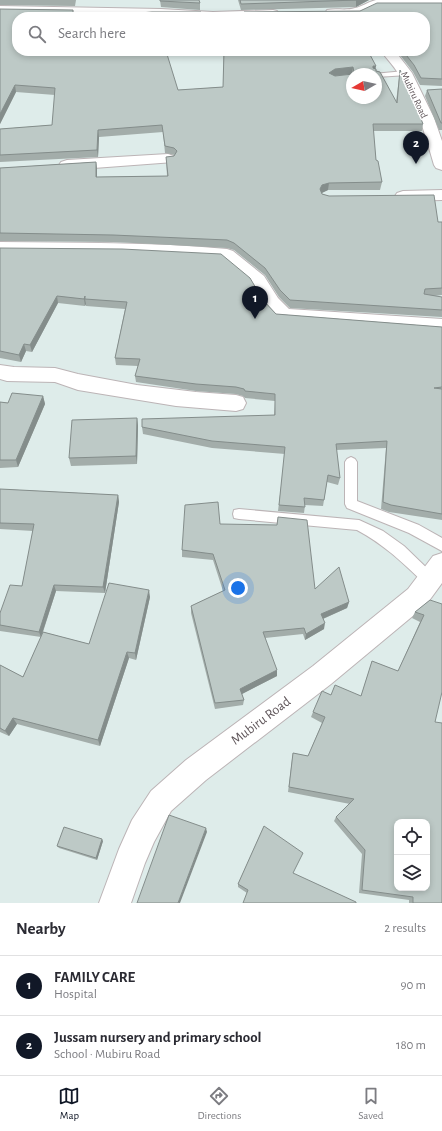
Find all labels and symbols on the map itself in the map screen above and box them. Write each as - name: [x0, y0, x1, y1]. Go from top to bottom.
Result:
- north arrow: [346, 68, 382, 104]
- street label: Mubiru Road: [399, 70, 429, 120]
- pin: 2: [403, 131, 429, 164]
- pin: 1: [242, 286, 268, 319]
- your location: [228, 578, 248, 598]
- street label: Mubiru Road: [229, 694, 293, 748]

